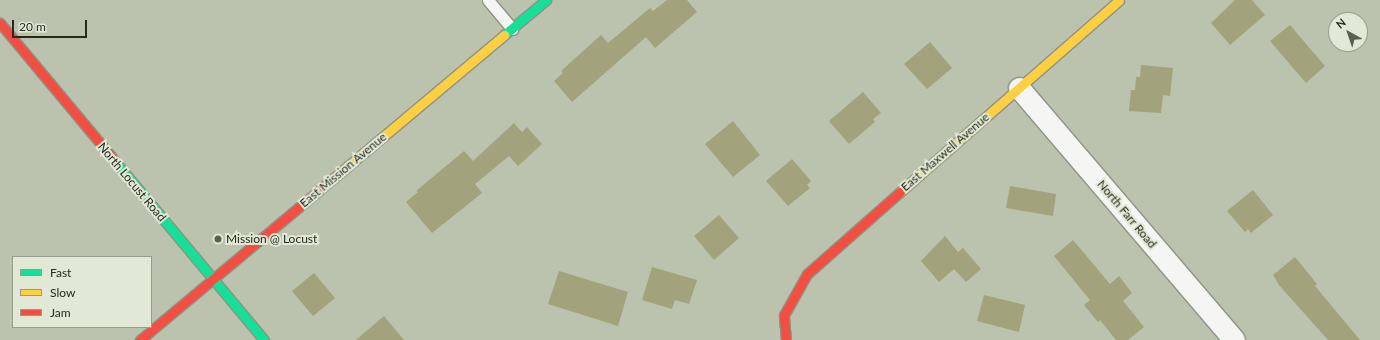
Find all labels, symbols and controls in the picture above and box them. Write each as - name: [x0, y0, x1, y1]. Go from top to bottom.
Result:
- scale bar: [14, 12, 89, 38]
- north arrow: [1328, 12, 1368, 52]
- text: N: [1333, 15, 1348, 31]
- text: 20 m: [19, 19, 46, 34]
- street label: East Maxwell Avenue: [898, 110, 992, 194]
- street label: East Mission Avenue: [297, 129, 389, 211]
- street label: North Locust Road: [95, 140, 169, 224]
- street label: North Farr Road: [1094, 177, 1160, 251]
- place label: Mission @ Locust: [226, 232, 317, 246]
- marker: Mission @ Locust: [213, 234, 223, 244]
- legend: [12, 256, 152, 328]
- text: Fast: [50, 265, 71, 280]
- text: Slow: [50, 285, 75, 300]
- text: Jam: [50, 305, 71, 320]

